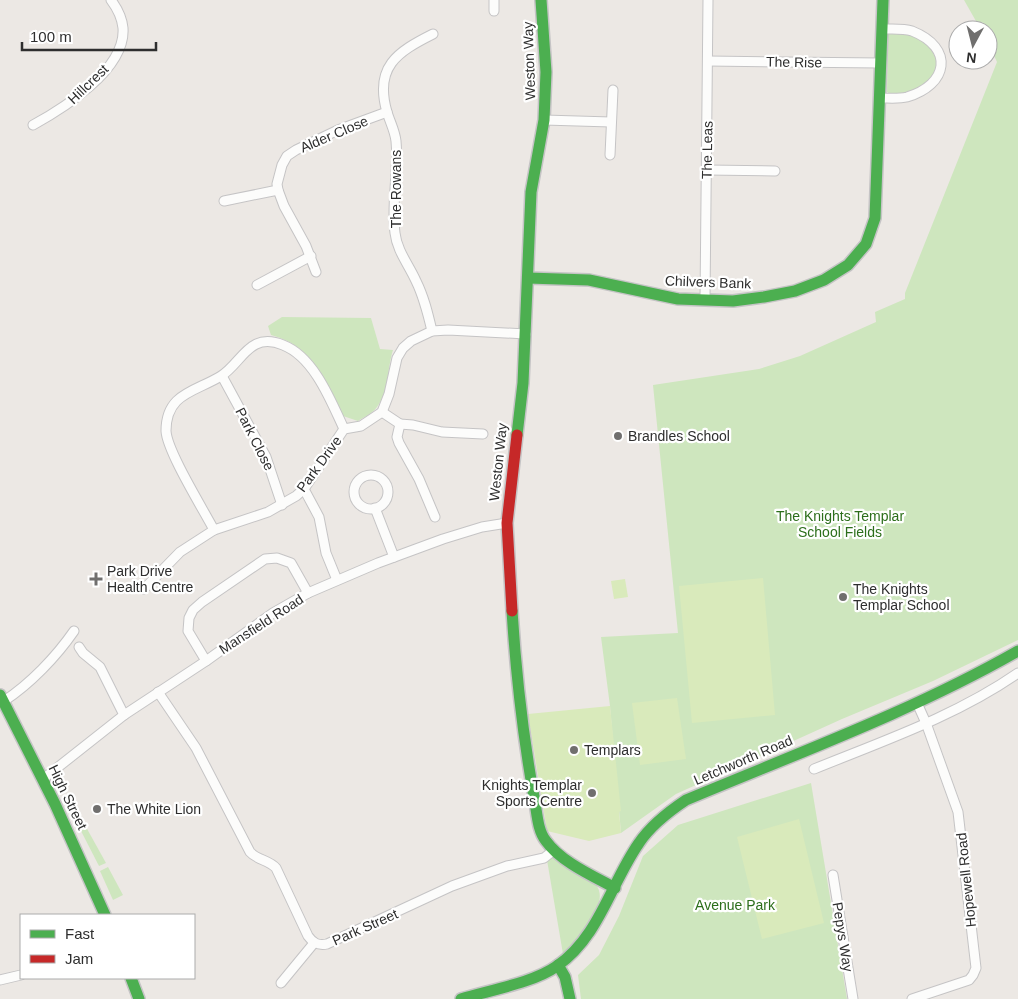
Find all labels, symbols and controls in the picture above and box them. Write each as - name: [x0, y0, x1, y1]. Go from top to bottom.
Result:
- scale bar: [22, 20, 156, 52]
- north arrow: [948, 20, 998, 70]
- street label: Weston Way: [520, 21, 538, 101]
- text: 100 m: [30, 28, 72, 45]
- text: N: [965, 49, 977, 66]
- street label: The Rise: [766, 54, 822, 70]
- street label: Hillcrest: [65, 61, 112, 107]
- street label: Alder Close: [298, 112, 371, 156]
- street label: The Leas: [698, 121, 716, 179]
- street label: The Rowans: [388, 150, 404, 228]
- street label: Chilvers Bank: [665, 272, 752, 292]
- street label: Park Close: [232, 405, 278, 473]
- street label: Weston Way: [486, 422, 510, 502]
- place label: Brandles School: [628, 428, 730, 444]
- marker: Brandles School: [612, 430, 624, 442]
- street label: Park Drive: [293, 433, 345, 495]
- park label: The Knights Templar School Fields: [776, 508, 904, 540]
- place label: Park Drive Health Centre: [107, 563, 194, 595]
- marker: Park Drive Health Centre: [89, 572, 103, 586]
- place label: The Knights Templar School: [853, 581, 950, 613]
- street label: Mansfield Road: [216, 591, 306, 657]
- marker: The Knights Templar School: [837, 591, 849, 603]
- street label: Letchworth Road: [691, 732, 795, 788]
- place label: Templars: [584, 742, 641, 758]
- marker: Templars: [568, 744, 580, 756]
- street label: High Street: [45, 762, 91, 832]
- place label: Knights Templar Sports Centre: [482, 777, 582, 809]
- marker: Knights Templar Sports Centre: [586, 787, 598, 799]
- place label: The White Lion: [107, 801, 201, 817]
- marker: The White Lion: [91, 803, 103, 815]
- street label: Hopewell Road: [953, 832, 979, 928]
- park label: Avenue Park: [695, 897, 776, 913]
- street label: Pepys Way: [830, 901, 856, 973]
- street label: Park Street: [330, 905, 400, 949]
- legend: [20, 914, 195, 979]
- text: Fast: [65, 925, 95, 942]
- text: Jam: [65, 950, 93, 967]

